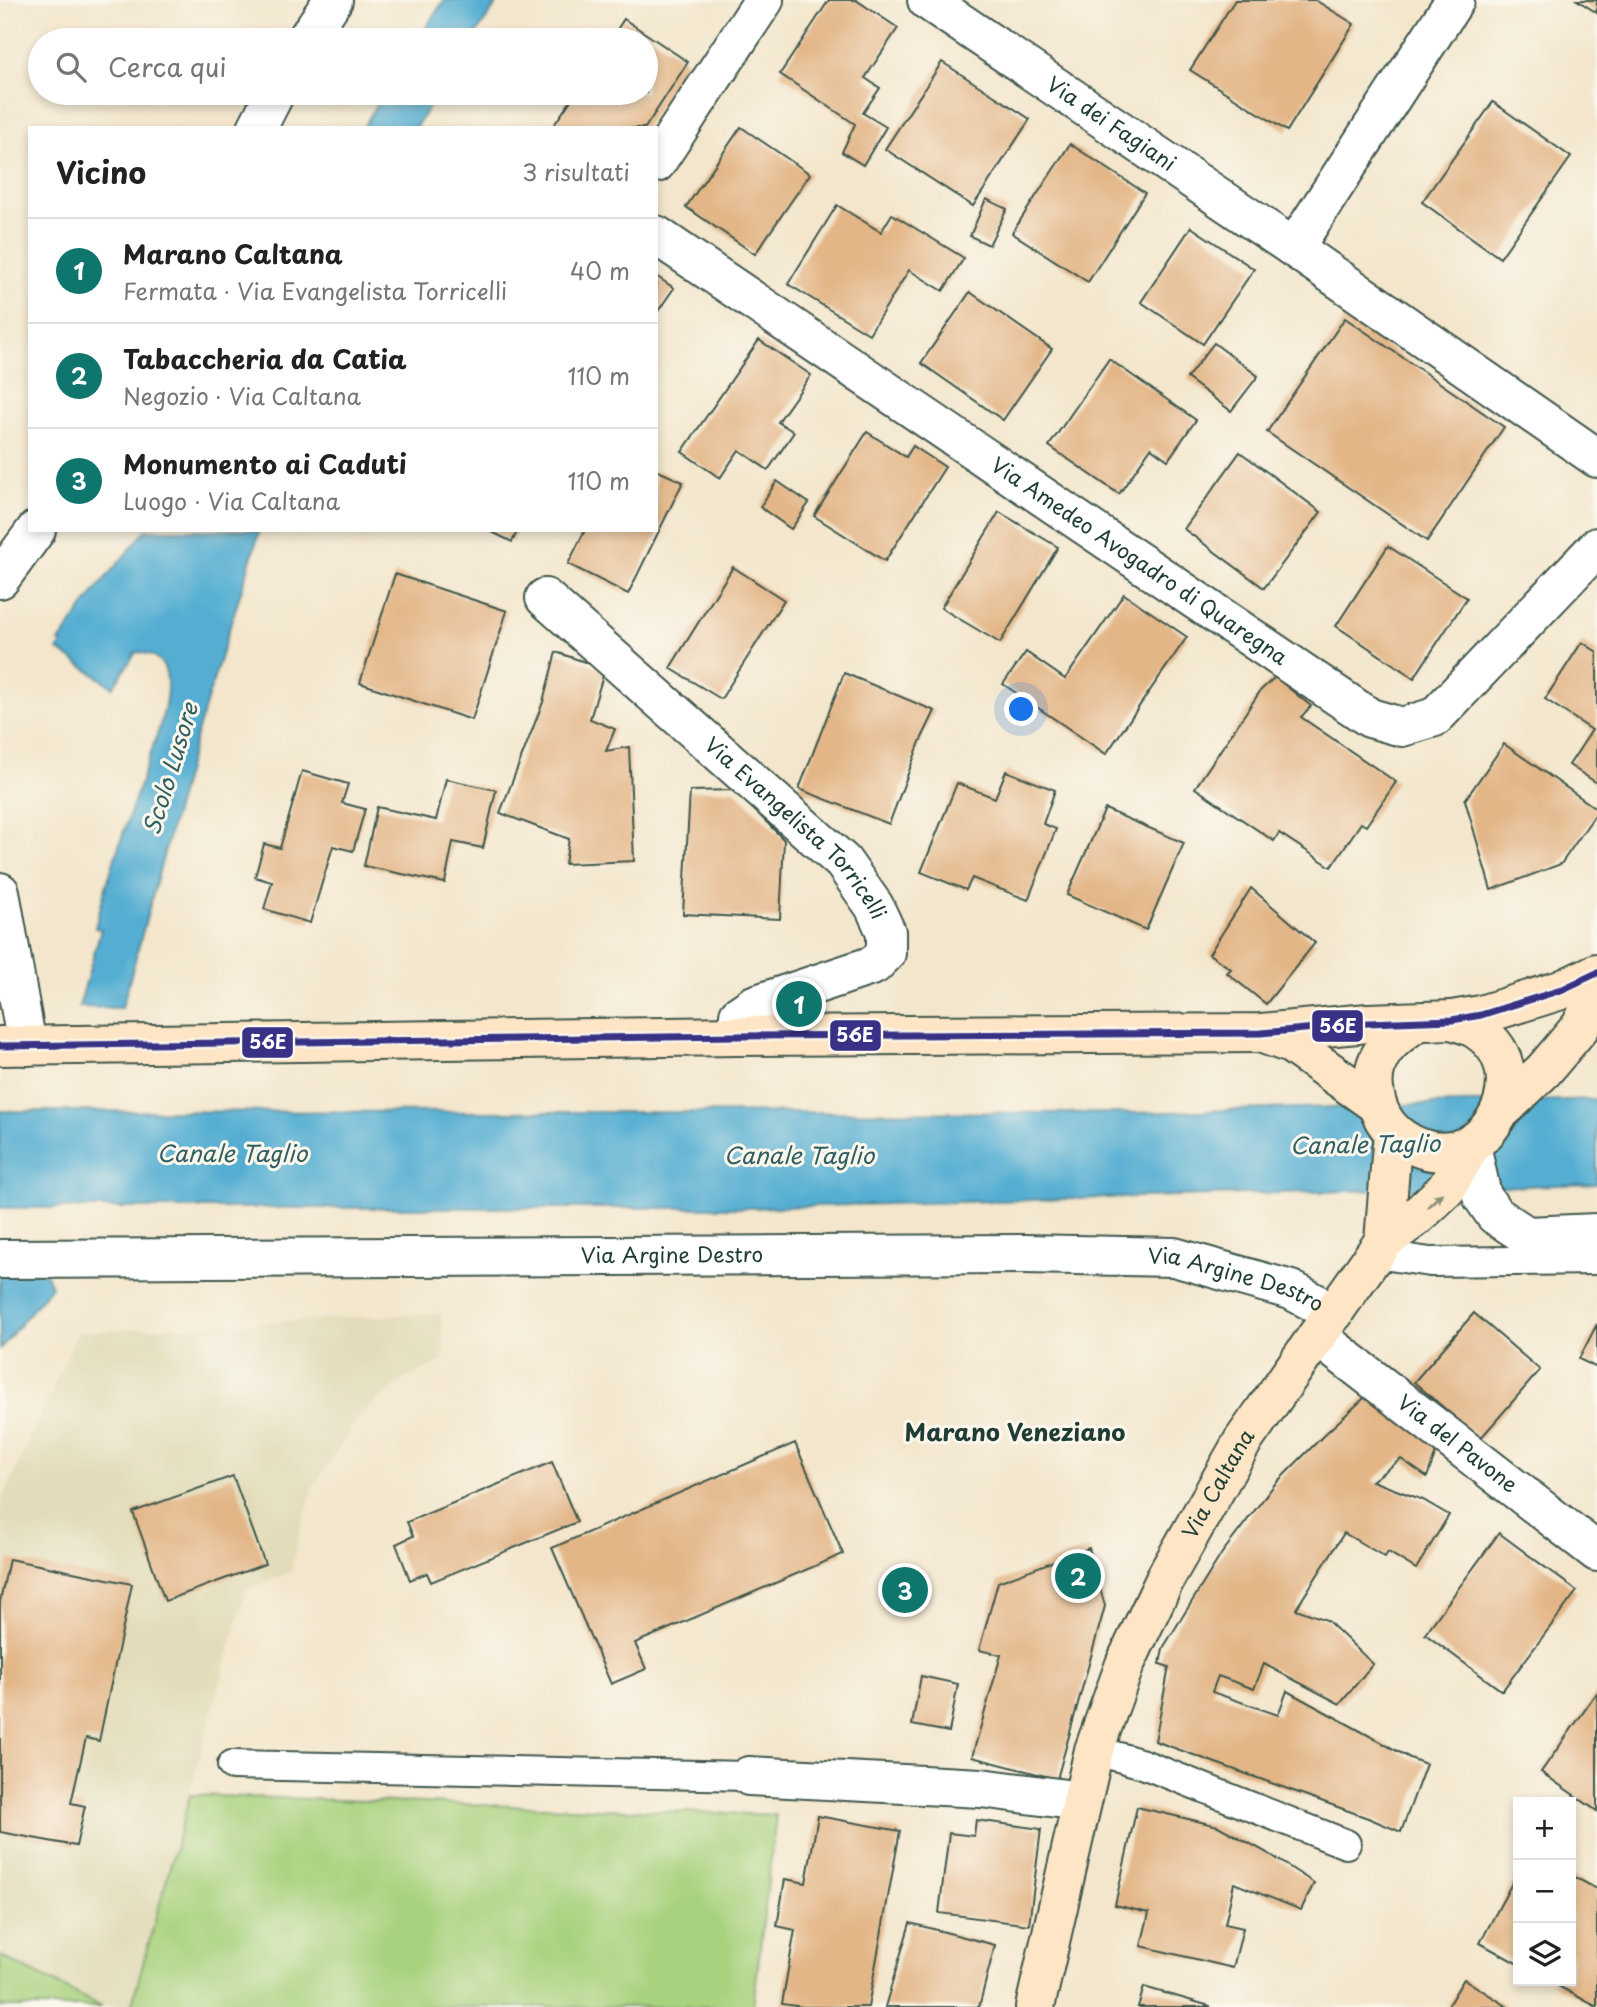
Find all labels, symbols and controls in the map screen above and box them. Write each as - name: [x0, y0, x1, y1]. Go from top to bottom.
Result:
- search box: [28, 28, 658, 105]
- text: Cerca qui: [108, 47, 227, 86]
- icon: search: [52, 48, 90, 86]
- street label: Via dei Fagiani: [1041, 67, 1183, 178]
- text: Vicino: [56, 149, 146, 194]
- text: 3 risultati: [522, 154, 630, 189]
- text: Marano Caltana: [123, 234, 343, 273]
- text: 1: [74, 253, 85, 288]
- text: 40 m: [570, 253, 630, 288]
- text: Fermata · Via Evangelista Torricelli: [123, 273, 507, 308]
- text: Tabaccheria da Catia: [123, 339, 407, 378]
- text: 2: [71, 358, 87, 393]
- text: 110 m: [568, 358, 630, 393]
- text: Negozio · Via Caltana: [123, 378, 361, 413]
- text: Monumento ai Caduti: [123, 444, 407, 483]
- street label: Via Amedeo Avogadro di Quaregna: [985, 448, 1295, 672]
- text: 3: [71, 463, 87, 498]
- text: 110 m: [568, 463, 630, 498]
- text: Luogo · Via Caltana: [123, 483, 340, 518]
- your location: [1004, 692, 1038, 726]
- water label: Scolo Lusore: [133, 697, 207, 839]
- street label: Via Evangelista Torricelli: [698, 728, 896, 924]
- pin: 1: [776, 978, 822, 1030]
- line badge: 56E: [1311, 1009, 1364, 1043]
- text: 56E: [1319, 1011, 1357, 1039]
- line badge: 56E: [829, 1019, 882, 1052]
- text: 56E: [836, 1020, 874, 1048]
- line badge: 56E: [241, 1026, 294, 1059]
- text: 56E: [249, 1027, 287, 1055]
- water label: Canale Taglio: [1290, 1125, 1442, 1162]
- water label: Canale Taglio: [157, 1135, 308, 1170]
- water label: Canale Taglio: [724, 1137, 875, 1172]
- one-way arrow: [1426, 1192, 1443, 1208]
- street label: Via Argine Destro: [581, 1237, 763, 1270]
- street label: Via Argine Destro: [1147, 1238, 1330, 1319]
- street label: Via del Pavone: [1391, 1386, 1526, 1500]
- district label: Marano Veneziano: [905, 1413, 1125, 1449]
- street label: Via Caltana: [1173, 1421, 1261, 1544]
- pin: 2: [1055, 1550, 1101, 1602]
- pin: 3: [882, 1564, 928, 1616]
- map controls: [1513, 1797, 1576, 1986]
- button: +: [1513, 1797, 1576, 1860]
- button: −: [1513, 1860, 1576, 1923]
- button: layers: [1513, 1923, 1576, 1986]

